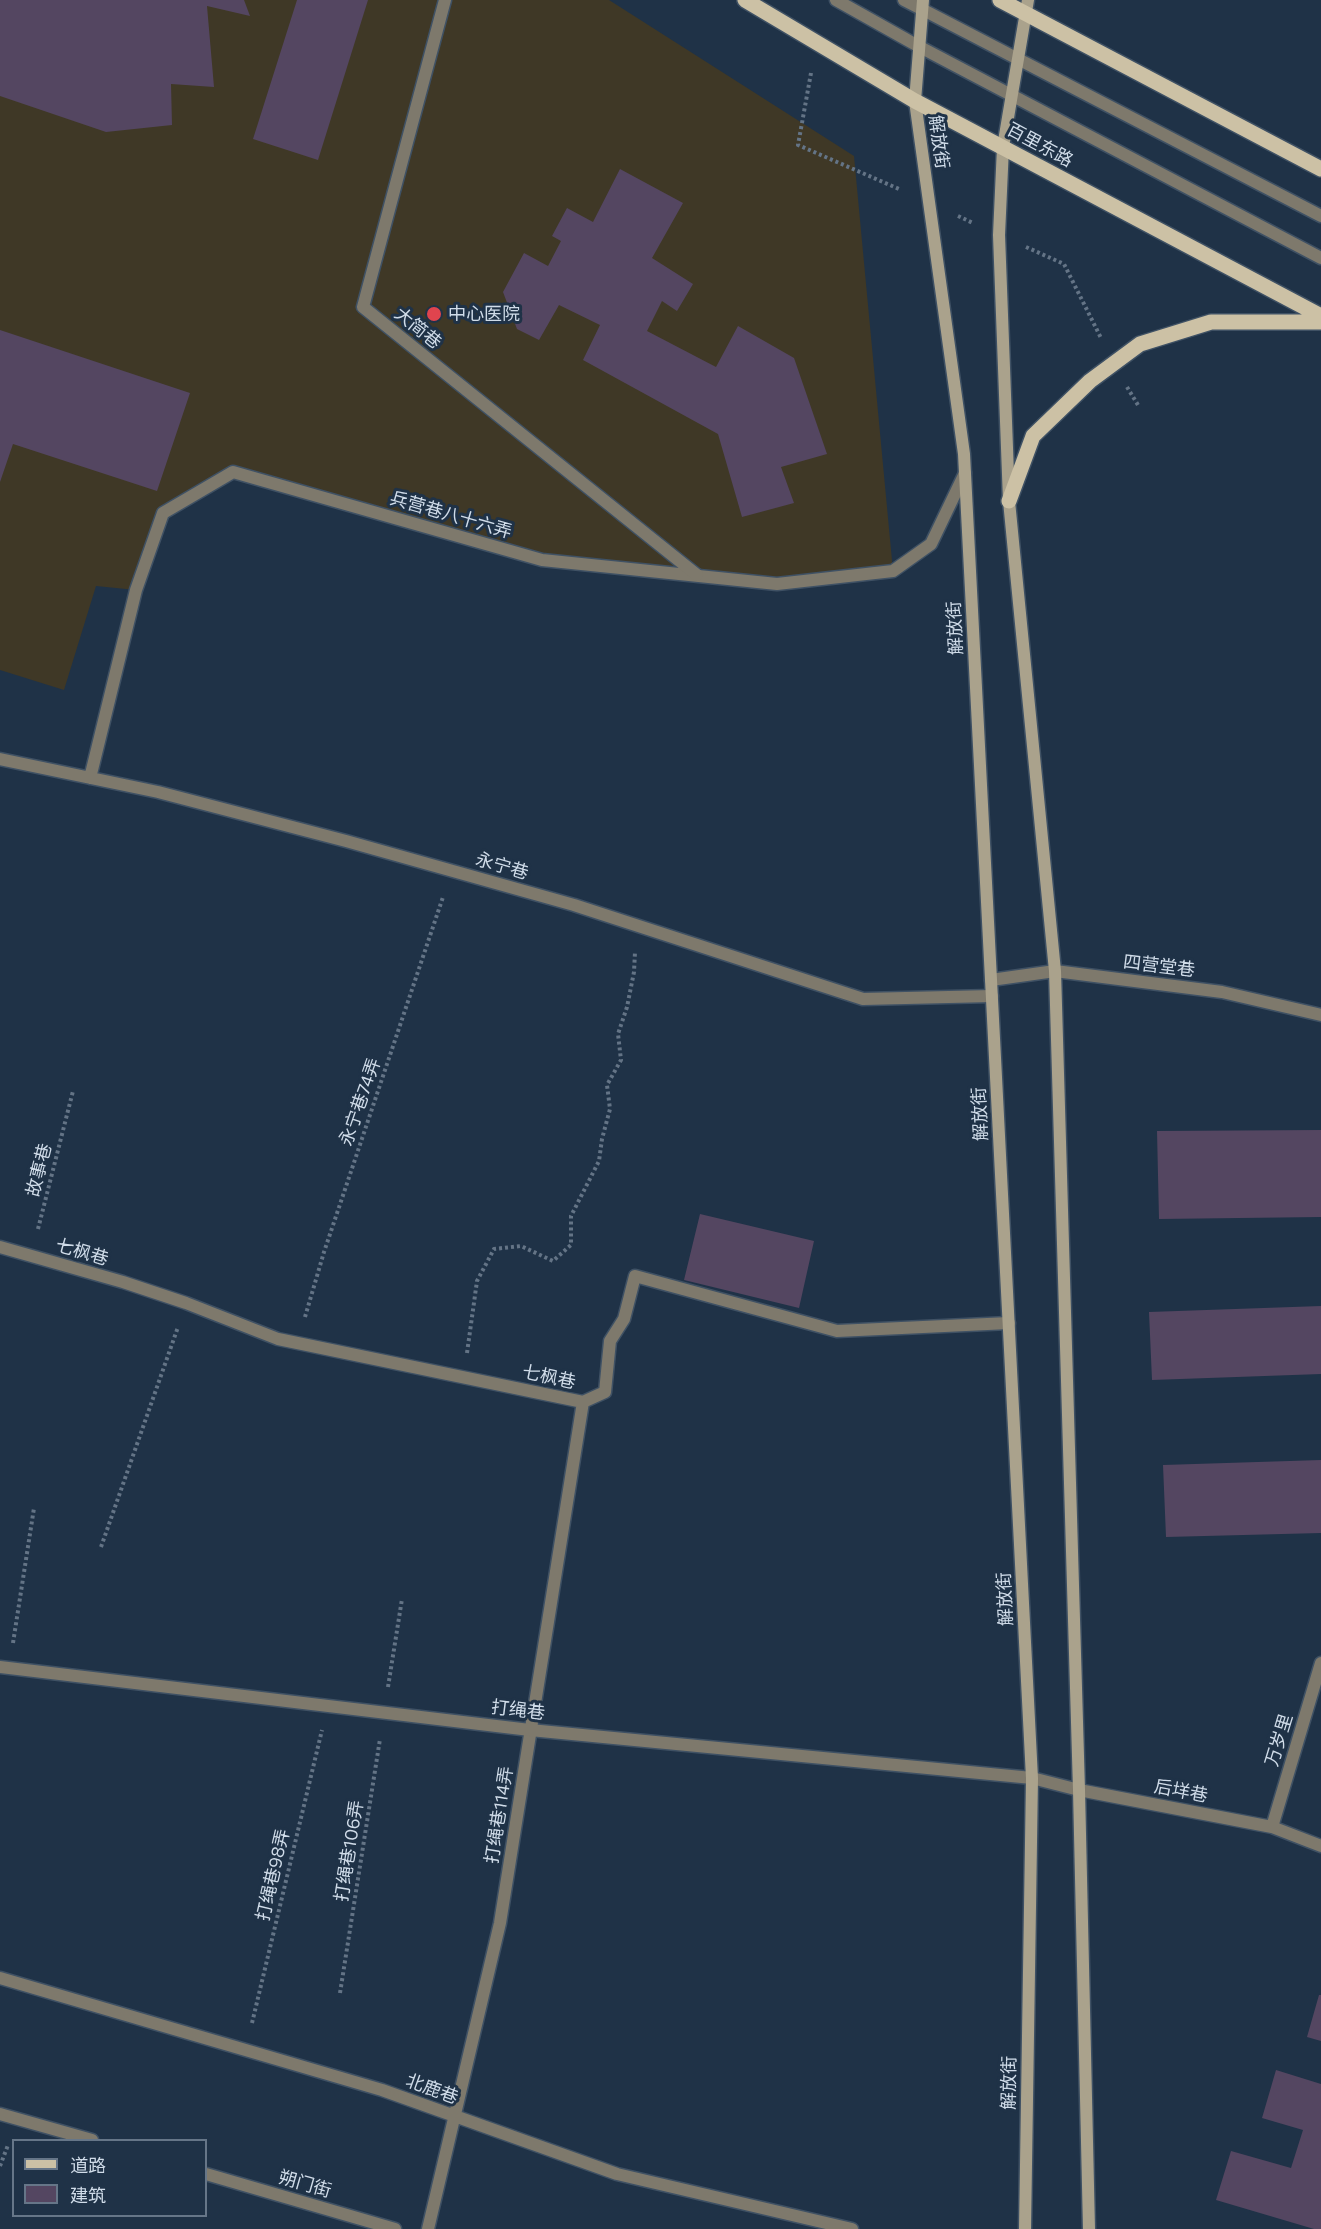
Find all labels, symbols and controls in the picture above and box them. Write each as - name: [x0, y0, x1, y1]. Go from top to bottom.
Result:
- street label: 解放街: [925, 114, 953, 170]
- street label: 百里东路: [1003, 119, 1077, 171]
- street label: 大简巷: [390, 303, 446, 353]
- place label: 中心医院: [448, 303, 520, 325]
- marker: 中心医院: [425, 305, 443, 323]
- street label: 兵营巷八十六弄: [387, 487, 515, 543]
- street label: 解放街: [943, 600, 967, 656]
- street label: 永宁巷: [473, 848, 531, 884]
- street label: 四营堂巷: [1122, 951, 1196, 981]
- street label: 永宁巷74弄: [335, 1055, 385, 1149]
- street label: 解放街: [968, 1086, 992, 1142]
- street label: 故事巷: [22, 1141, 56, 1199]
- street label: 七枫巷: [53, 1234, 111, 1270]
- street label: 七枫巷: [520, 1361, 578, 1393]
- street label: 解放街: [993, 1571, 1017, 1627]
- street label: 打绳巷: [490, 1696, 546, 1724]
- street label: 万岁里: [1261, 1711, 1297, 1769]
- street label: 打绳巷114弄: [481, 1765, 517, 1865]
- street label: 后垟巷: [1152, 1775, 1210, 1807]
- street label: 打绳巷106弄: [330, 1799, 368, 1903]
- street label: 打绳巷98弄: [252, 1827, 294, 1923]
- street label: 解放街: [998, 2056, 1020, 2110]
- street label: 北鹿巷: [403, 2070, 461, 2108]
- legend: [12, 2139, 207, 2217]
- text: 道路: [70, 2154, 106, 2176]
- street label: 朔门街: [276, 2166, 334, 2202]
- text: 建筑: [70, 2184, 106, 2206]

